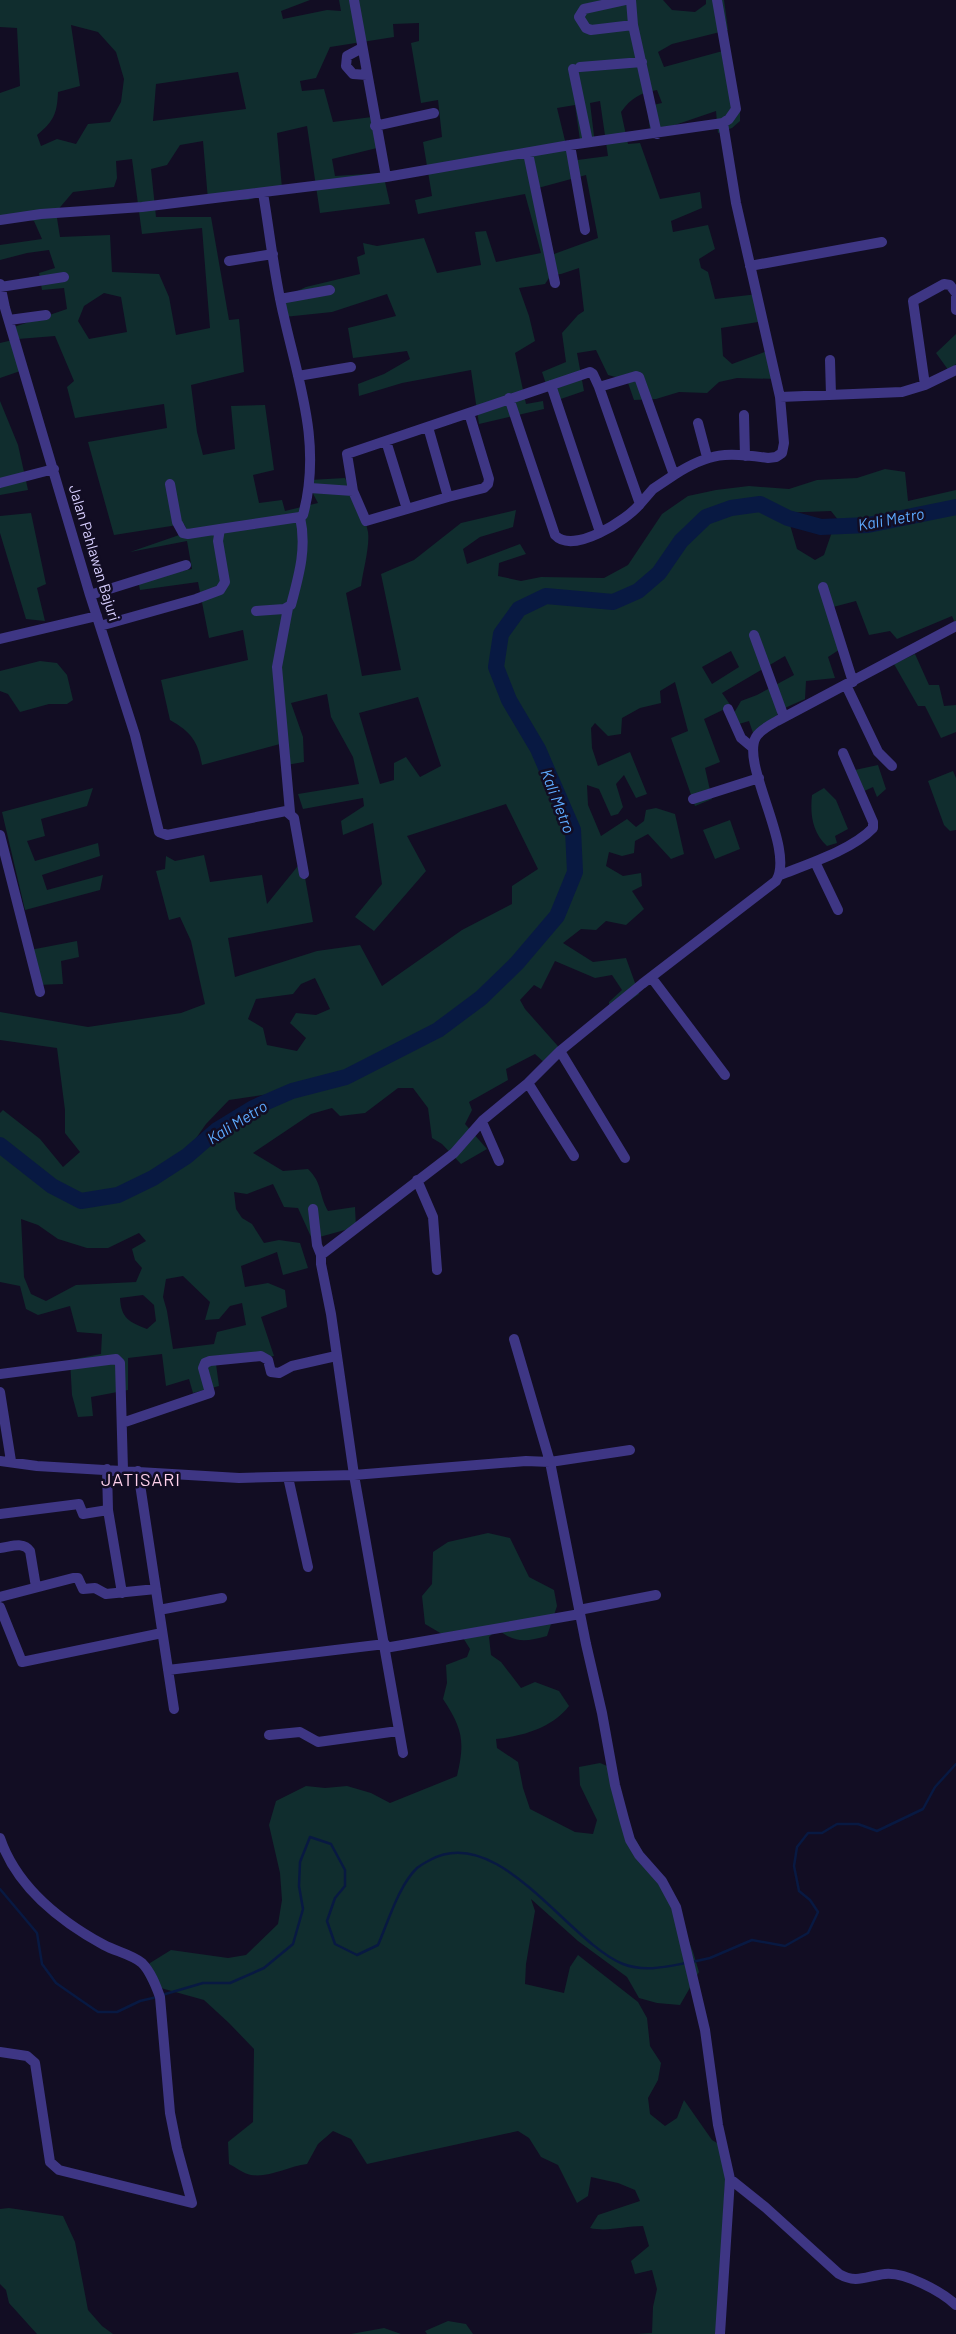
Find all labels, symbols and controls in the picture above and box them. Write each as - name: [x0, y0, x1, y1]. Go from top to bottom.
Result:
- street label: Jalan Pahlawan Bajuri: [66, 482, 124, 623]
- water label: Kali Metro: [856, 503, 926, 534]
- water label: Kali Metro: [538, 766, 579, 836]
- water label: Kali Metro: [203, 1096, 270, 1147]
- district label: JATISARI: [101, 1468, 181, 1490]

